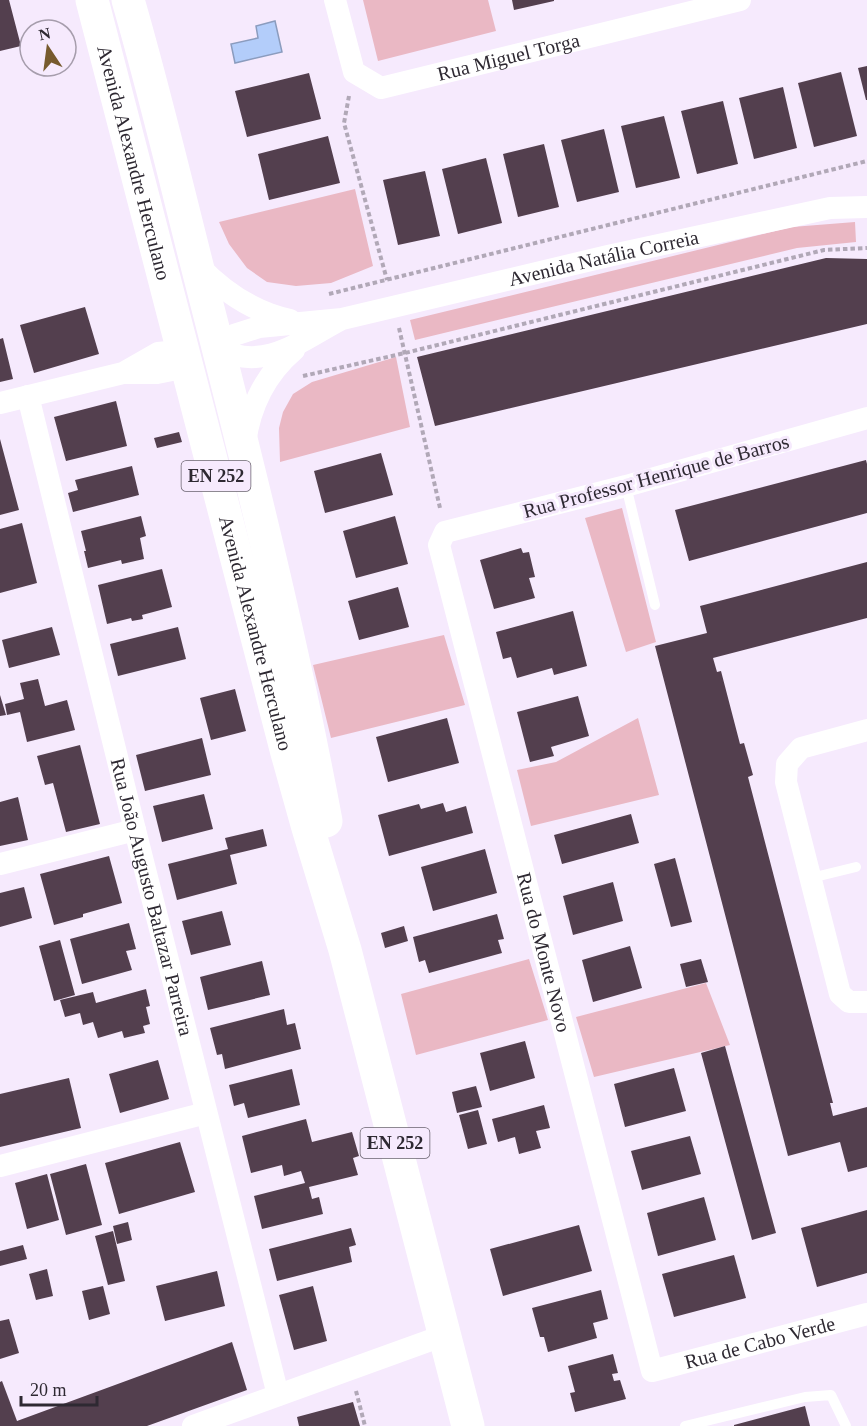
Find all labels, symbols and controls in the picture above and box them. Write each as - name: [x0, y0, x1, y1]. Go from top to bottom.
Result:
- north arrow: [18, 18, 78, 78]
- text: N: [37, 24, 53, 43]
- street label: Rua Miguel Torga: [435, 29, 582, 85]
- street label: Avenida Alexandre Herculano: [93, 43, 175, 282]
- street label: Avenida Natália Correia: [506, 226, 701, 290]
- street label: Rua Professor Henrique de Barros: [521, 430, 792, 523]
- road number: EN 252: [182, 461, 250, 491]
- street label: Avenida Alexandre Herculano: [215, 513, 297, 753]
- street label: Rua João Augusto Baltazar Parreira: [107, 756, 198, 1038]
- street label: Rua do Monte Novo: [513, 870, 575, 1034]
- road number: EN 252: [360, 1128, 430, 1158]
- street label: Rua de Cabo Verde: [682, 1312, 837, 1373]
- scale bar: [21, 1369, 98, 1407]
- text: 20 m: [30, 1380, 67, 1400]

